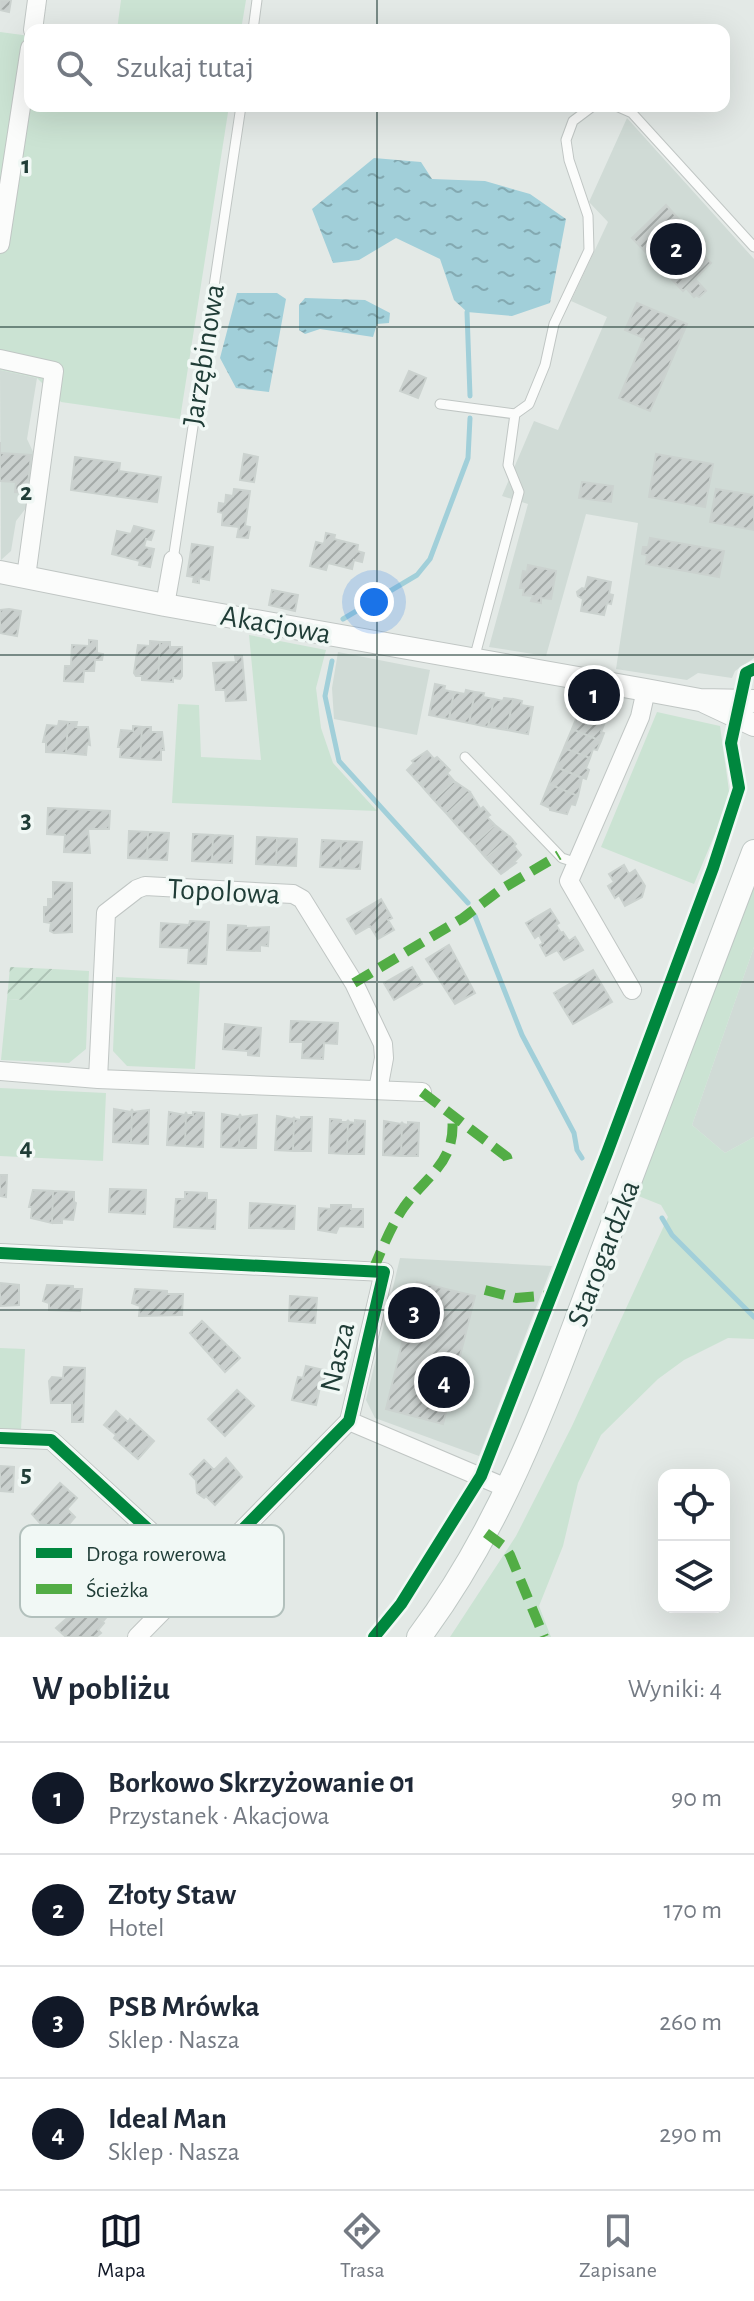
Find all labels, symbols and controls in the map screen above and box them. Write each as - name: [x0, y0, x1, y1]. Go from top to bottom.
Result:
- search box: [24, 24, 730, 112]
- icon: search: [52, 46, 96, 90]
- text: Szukaj tutaj: [116, 53, 254, 83]
- text: 1: [21, 152, 31, 178]
- pin: 2: [650, 219, 702, 279]
- street label: Jarzębinowa: [178, 282, 230, 429]
- text: 2: [20, 479, 32, 505]
- your location: [354, 582, 394, 622]
- street label: Akacjowa: [218, 601, 333, 649]
- pin: 1: [568, 665, 620, 725]
- text: 3: [20, 807, 32, 833]
- street label: Topolowa: [167, 874, 281, 910]
- text: 4: [19, 1134, 33, 1160]
- street label: Starogardzka: [562, 1176, 646, 1331]
- pin: 3: [388, 1283, 440, 1343]
- street label: Nasza: [315, 1319, 361, 1395]
- pin: 4: [418, 1352, 470, 1412]
- text: 5: [20, 1461, 32, 1487]
- map controls: [658, 1469, 730, 1613]
- button: locate: [658, 1469, 730, 1541]
- legend: [20, 1525, 284, 1617]
- button: layers: [658, 1541, 730, 1613]
- text: Droga rowerowa: [86, 1543, 227, 1565]
- text: Ścieżka: [86, 1577, 149, 1601]
- text: W pobliżu: [32, 1672, 170, 1706]
- text: Wyniki: 4: [628, 1676, 722, 1702]
- text: Borkowo Skrzyżowanie 01: [108, 1768, 416, 1798]
- text: 1: [53, 1785, 63, 1811]
- text: 90 m: [671, 1785, 722, 1811]
- text: Przystanek · Akacjowa: [108, 1803, 330, 1829]
- text: Złoty Staw: [108, 1880, 236, 1910]
- text: 2: [52, 1897, 64, 1923]
- text: 170 m: [663, 1897, 722, 1923]
- text: Hotel: [108, 1915, 164, 1941]
- text: PSB Mrówka: [108, 1992, 260, 2022]
- text: 3: [52, 2009, 64, 2035]
- text: 260 m: [659, 2009, 722, 2035]
- text: Sklep · Nasza: [108, 2027, 240, 2053]
- text: Ideal Man: [108, 2104, 227, 2134]
- text: 4: [51, 2121, 65, 2147]
- text: 290 m: [659, 2121, 722, 2147]
- text: Sklep · Nasza: [108, 2139, 240, 2165]
- tab: Mapa: [97, 2209, 146, 2283]
- tab: Trasa: [340, 2209, 385, 2283]
- tab: Zapisane: [579, 2209, 657, 2283]

